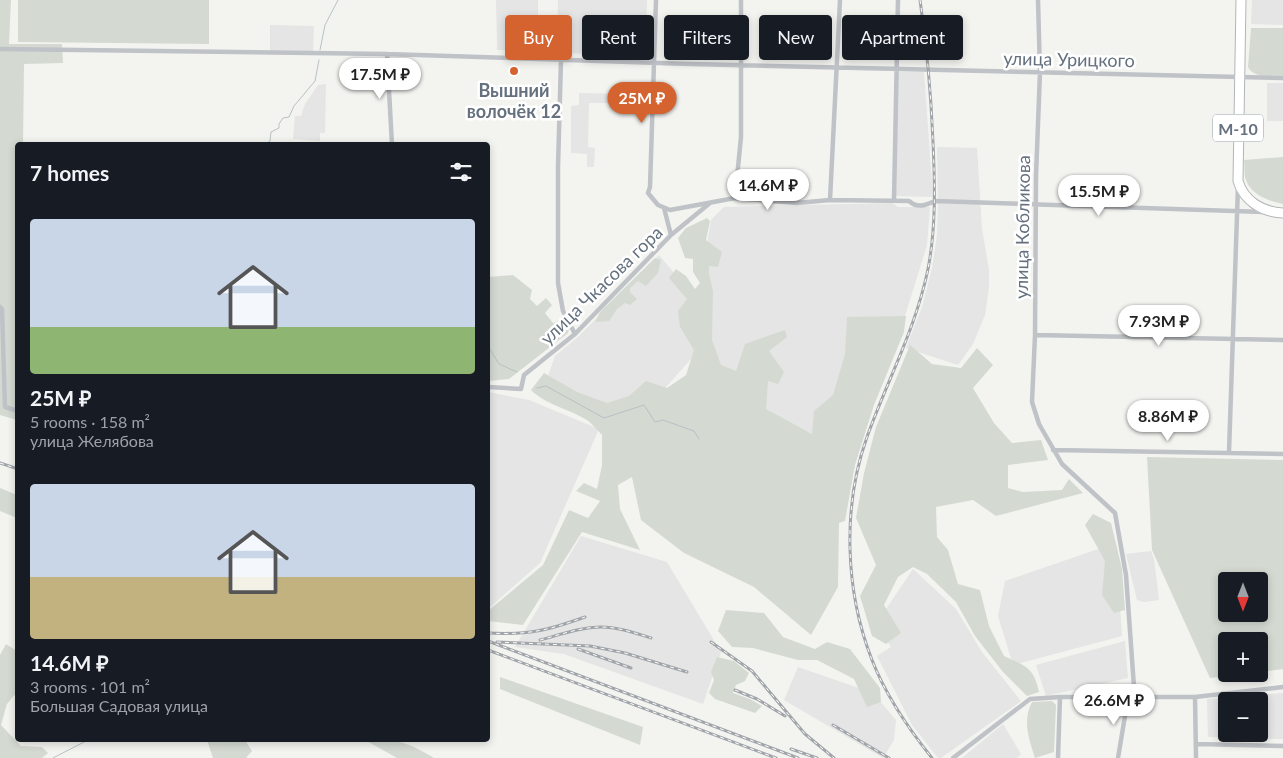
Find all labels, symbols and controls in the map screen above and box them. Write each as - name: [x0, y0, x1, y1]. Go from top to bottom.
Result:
- chip: Buy: [505, 15, 572, 60]
- chip: Rent: [582, 15, 654, 60]
- chip: Filters: [664, 15, 749, 60]
- chip: New: [759, 15, 832, 60]
- chip: Apartment: [842, 15, 963, 60]
- street label: улица Урицкого: [1003, 47, 1135, 71]
- pin: 17.5M ₽: [334, 58, 426, 100]
- text: 17.5M ₽: [350, 64, 410, 83]
- marker: Вышний волочёк 12: [508, 65, 520, 77]
- place label: Вышний волочёк 12: [467, 79, 561, 122]
- pin: 25M ₽: [607, 82, 677, 124]
- text: 25M ₽: [619, 88, 665, 107]
- road number: М-10: [1213, 115, 1263, 142]
- street label: улица Кобликова: [1010, 155, 1034, 299]
- icon: filters: [447, 158, 475, 186]
- text: 7 homes: [30, 160, 109, 185]
- pin: 14.6M ₽: [722, 168, 814, 211]
- pin: 15.5M ₽: [1053, 174, 1145, 217]
- text: 14.6M ₽: [738, 175, 798, 194]
- text: 15.5M ₽: [1069, 181, 1129, 200]
- street label: улица Чкасова гора: [535, 221, 667, 349]
- icon: home: [208, 252, 298, 342]
- pin: 7.93M ₽: [1113, 304, 1205, 347]
- text: 7.93M ₽: [1129, 311, 1189, 330]
- text: 25M ₽: [30, 385, 92, 410]
- pin: 8.86M ₽: [1122, 400, 1214, 442]
- text: 8.86M ₽: [1138, 406, 1198, 425]
- text: 5 rooms · 158 m²: [30, 412, 150, 431]
- text: улица Желябова: [30, 431, 154, 450]
- icon: home: [208, 517, 298, 607]
- north arrow: [1218, 572, 1268, 622]
- map controls: [1218, 572, 1268, 742]
- button: +: [1218, 632, 1268, 682]
- text: 14.6M ₽: [30, 650, 109, 675]
- text: 3 rooms · 101 m²: [30, 677, 150, 696]
- pin: 26.6M ₽: [1068, 684, 1160, 726]
- text: 26.6M ₽: [1084, 690, 1144, 709]
- button: −: [1218, 692, 1268, 742]
- text: Большая Садовая улица: [30, 696, 208, 715]

